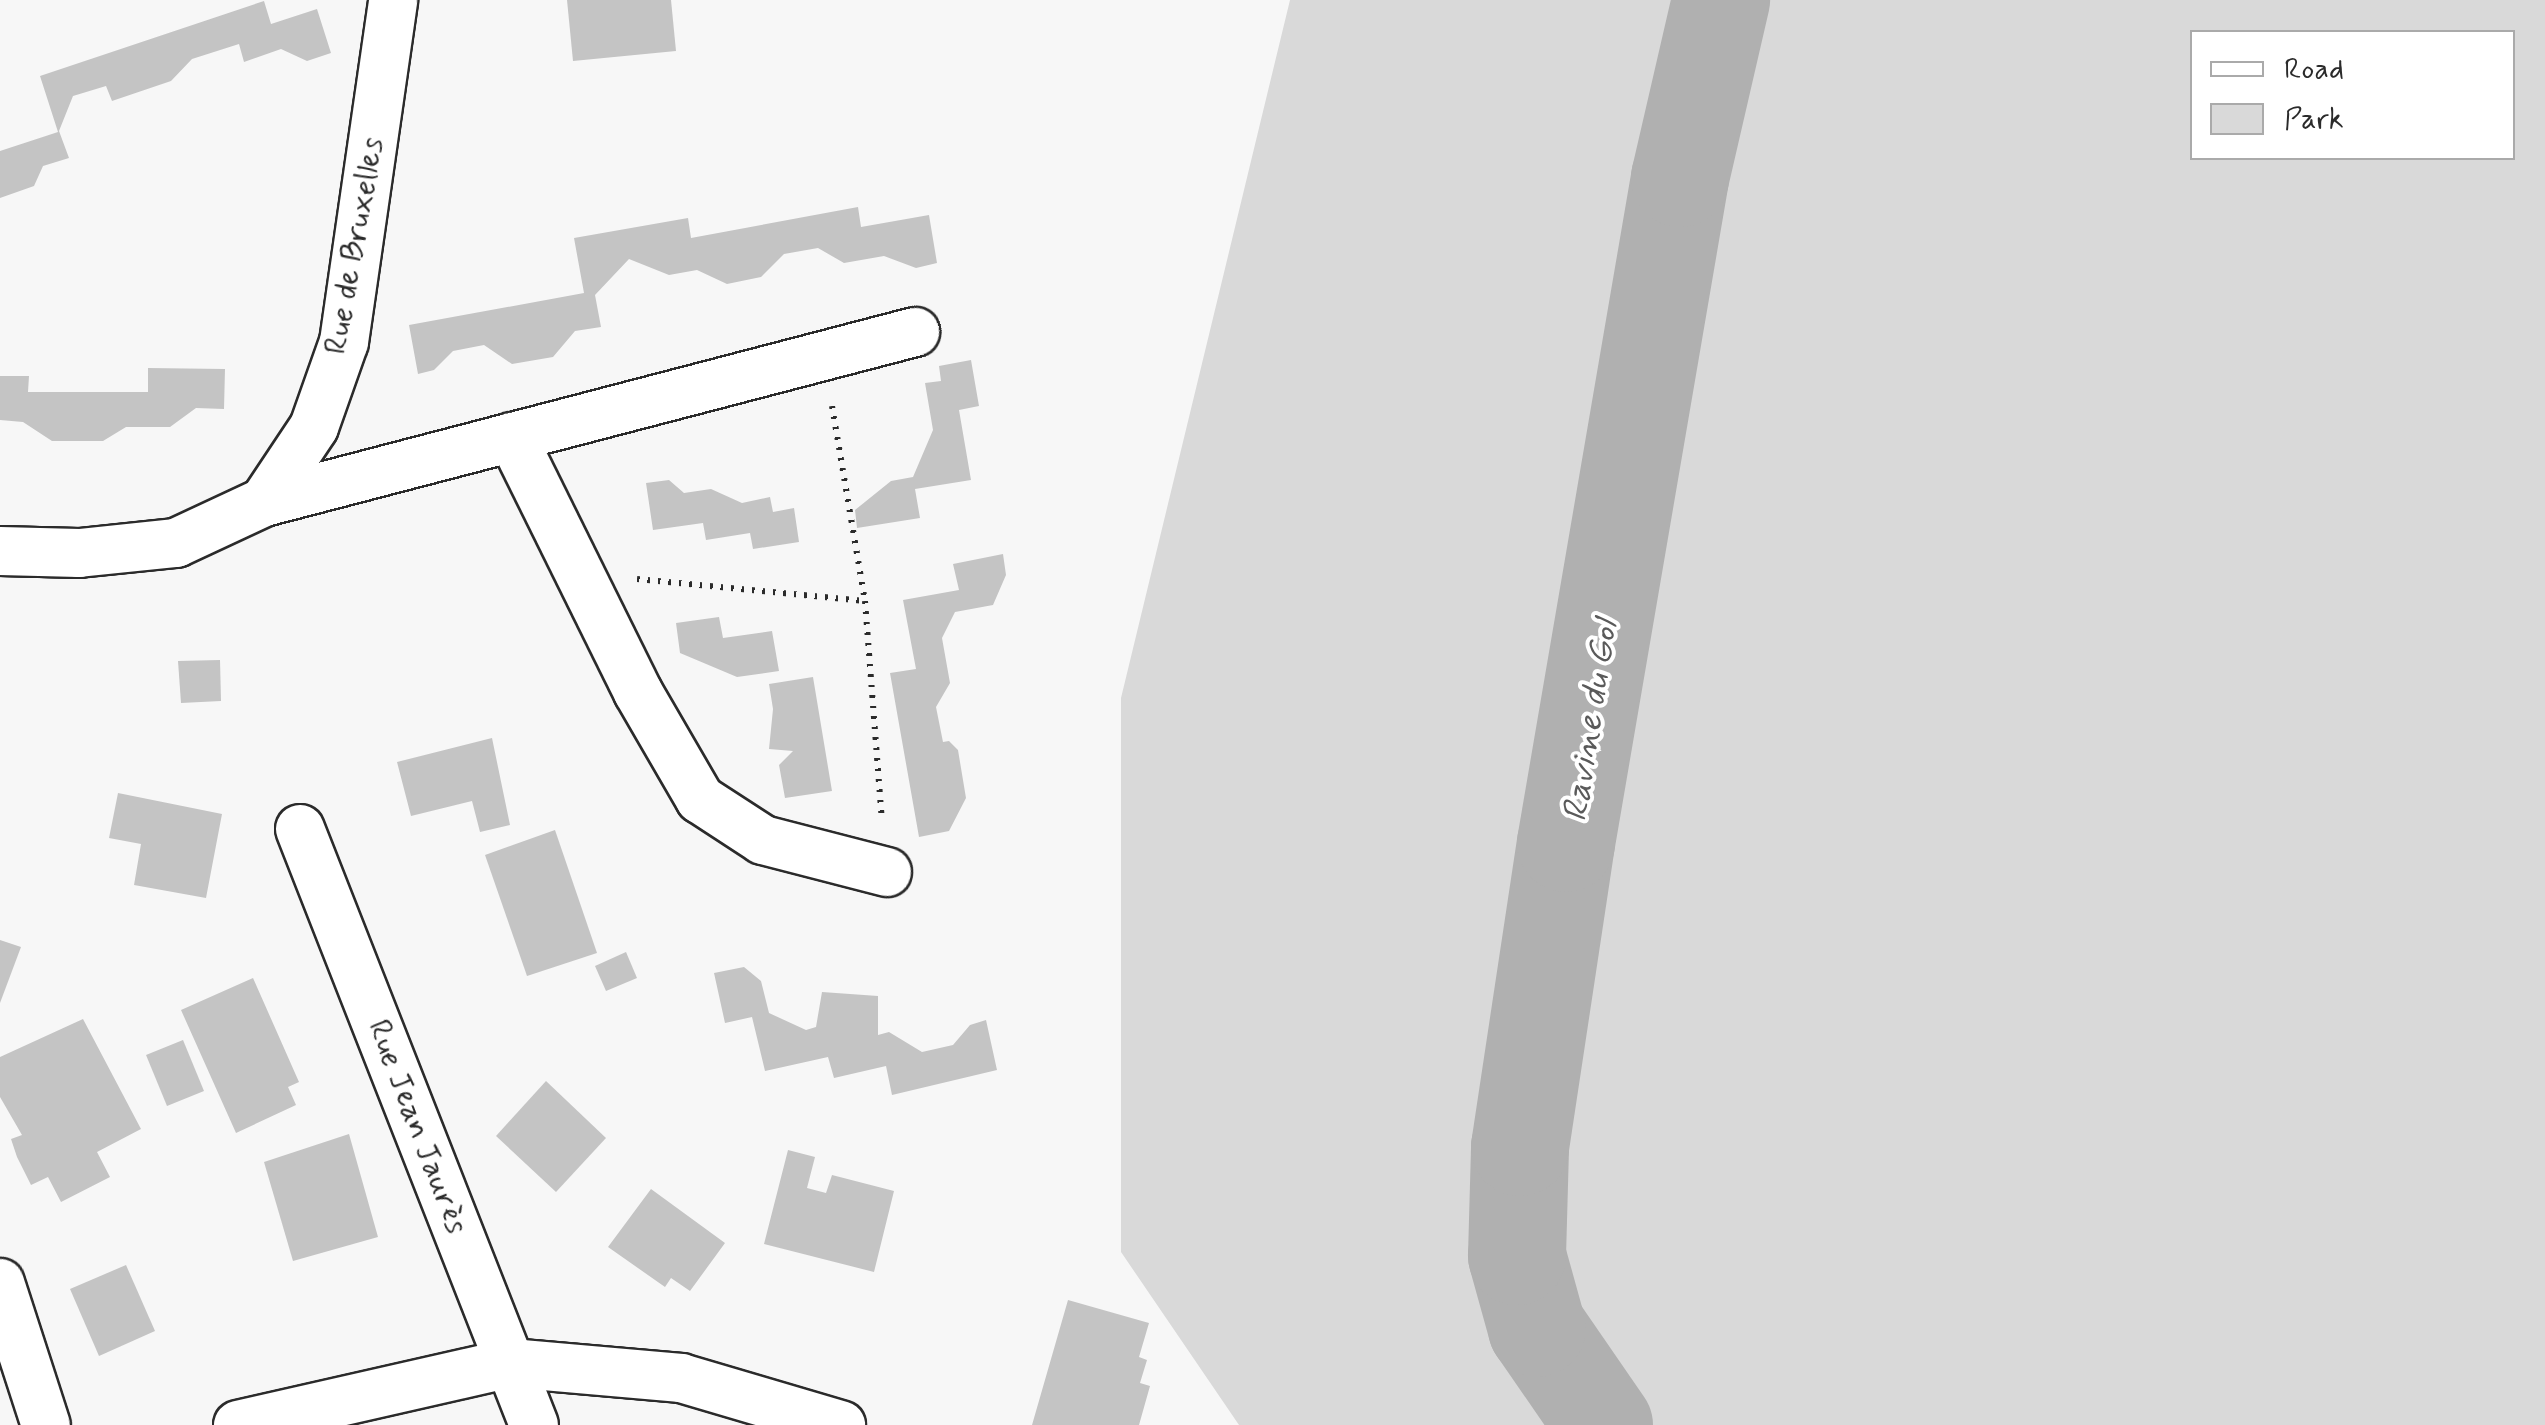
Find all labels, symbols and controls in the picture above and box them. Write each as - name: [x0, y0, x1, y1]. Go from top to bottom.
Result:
- legend: [2190, 30, 2515, 160]
- text: Road: [2284, 50, 2344, 89]
- text: Park: [2284, 100, 2344, 139]
- street label: Rue de Bruxelles: [317, 135, 393, 357]
- water label: Ravine du Gol: [1554, 617, 1628, 825]
- street label: Rue Jean Jaurès: [359, 1017, 475, 1237]

